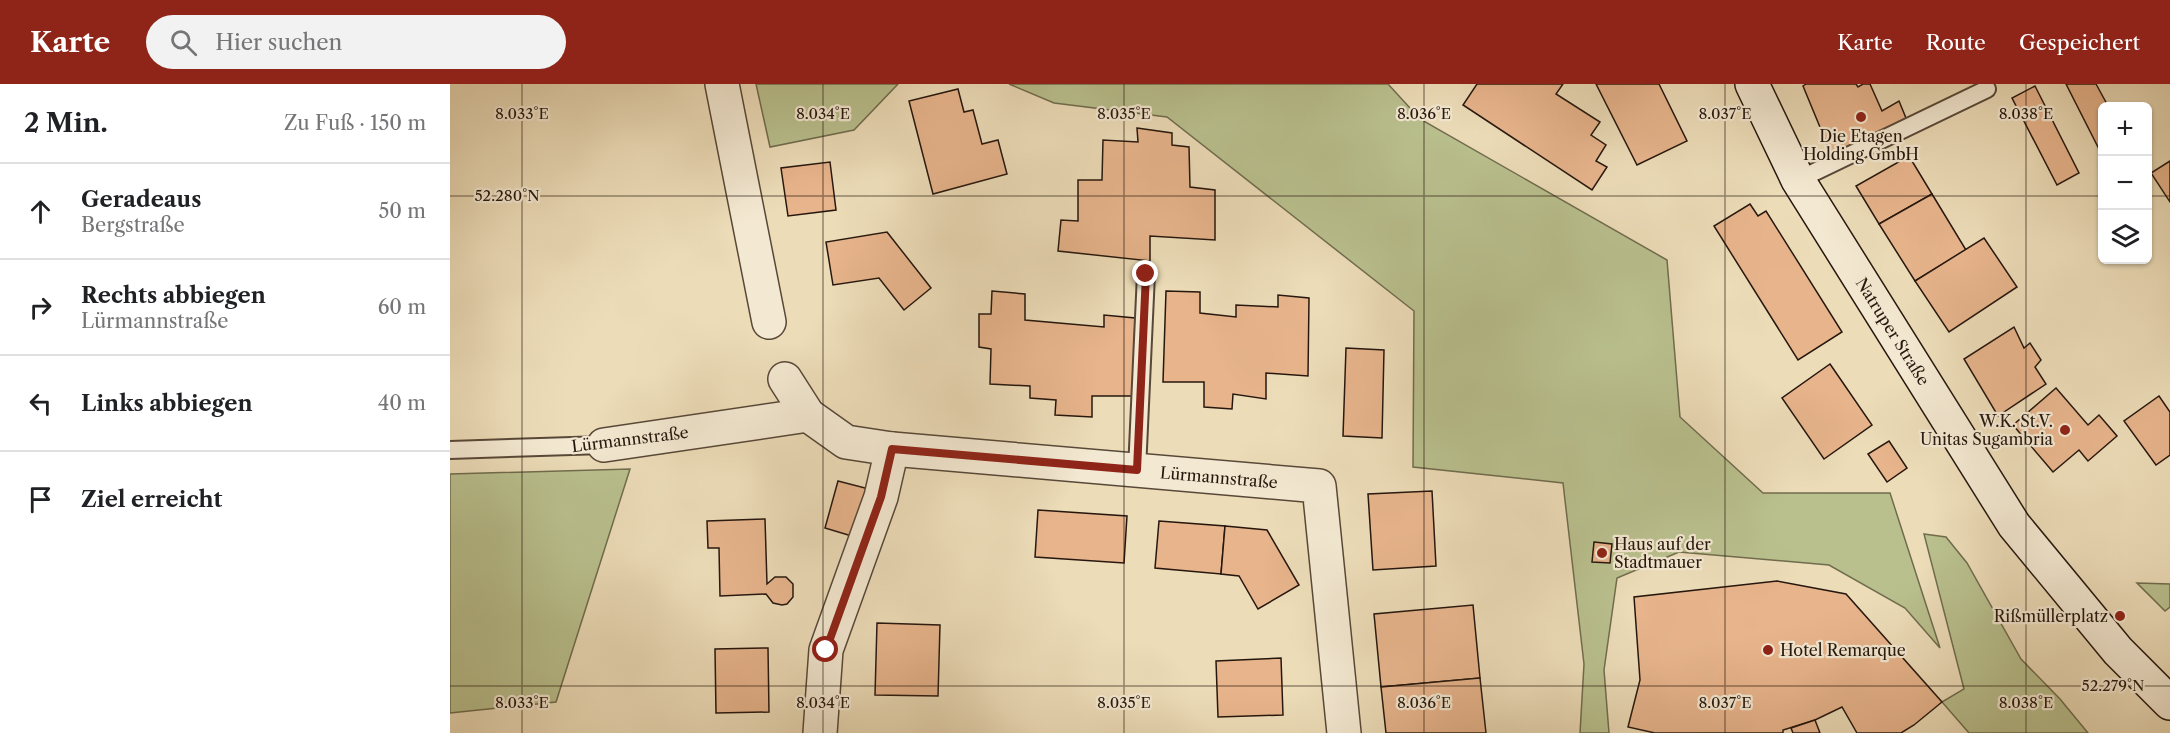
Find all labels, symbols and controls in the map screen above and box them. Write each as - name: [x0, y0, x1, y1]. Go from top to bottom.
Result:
- search box: [146, 15, 566, 69]
- text: Karte: [30, 25, 110, 59]
- icon: search: [167, 26, 200, 59]
- text: Hier suchen: [215, 29, 342, 56]
- text: Karte: [1837, 30, 1893, 55]
- text: Route: [1926, 30, 1986, 55]
- text: Gespeichert: [2019, 30, 2140, 55]
- map controls: [2098, 102, 2152, 264]
- button: +: [2098, 102, 2152, 156]
- text: 8.033°E: [495, 104, 549, 123]
- text: 8.034°E: [796, 104, 850, 123]
- text: 8.035°E: [1097, 104, 1151, 123]
- text: 8.036°E: [1397, 104, 1451, 123]
- text: 8.037°E: [1698, 104, 1752, 123]
- text: 8.038°E: [1999, 104, 2053, 123]
- text: 2 Min.: [24, 107, 108, 139]
- marker: Die Etagen Holding GmbH: [1854, 110, 1868, 124]
- text: Zu Fuß · 150 m: [284, 111, 426, 135]
- place label: Die Etagen Holding GmbH: [1803, 126, 1919, 164]
- button: −: [2098, 156, 2152, 210]
- text: Geradeaus: [81, 186, 201, 213]
- text: 52.280°N: [474, 186, 540, 205]
- icon: ahead: [24, 195, 57, 228]
- text: 50 m: [379, 199, 426, 223]
- button: layers: [2098, 210, 2152, 264]
- text: Bergstraße: [81, 213, 185, 237]
- route end: [1132, 260, 1158, 286]
- street label: Natruper Straße: [1851, 274, 1934, 389]
- text: Rechts abbiegen: [81, 282, 266, 309]
- icon: right: [24, 291, 57, 324]
- text: 60 m: [378, 295, 426, 319]
- text: Lürmannstraße: [81, 309, 228, 333]
- icon: left: [24, 387, 57, 420]
- text: Links abbiegen: [81, 390, 253, 417]
- text: 40 m: [378, 391, 426, 415]
- place label: W.K. St.V. Unitas Sugambria: [1920, 411, 2054, 449]
- street label: Lürmannstraße: [570, 422, 690, 456]
- marker: W.K. St.V. Unitas Sugambria: [2058, 423, 2072, 437]
- street label: Lürmannstraße: [1159, 462, 1279, 492]
- icon: arrive: [24, 483, 57, 516]
- text: Ziel erreicht: [81, 486, 222, 513]
- place label: Haus auf der Stadtmauer: [1614, 534, 1711, 572]
- marker: Haus auf der Stadtmauer: [1595, 546, 1609, 560]
- place label: Rißmüllerplatz: [1994, 606, 2108, 626]
- marker: Rißmüllerplatz: [2113, 609, 2127, 623]
- route start: [812, 636, 838, 662]
- place label: Hotel Remarque: [1780, 640, 1906, 660]
- marker: Hotel Remarque: [1761, 643, 1775, 657]
- text: 52.279°N: [2082, 676, 2144, 695]
- text: 8.033°E: [495, 693, 549, 712]
- text: 8.034°E: [796, 693, 850, 712]
- text: 8.035°E: [1097, 693, 1151, 712]
- text: 8.036°E: [1397, 693, 1451, 712]
- text: 8.037°E: [1698, 693, 1752, 712]
- text: 8.038°E: [1999, 693, 2053, 712]

